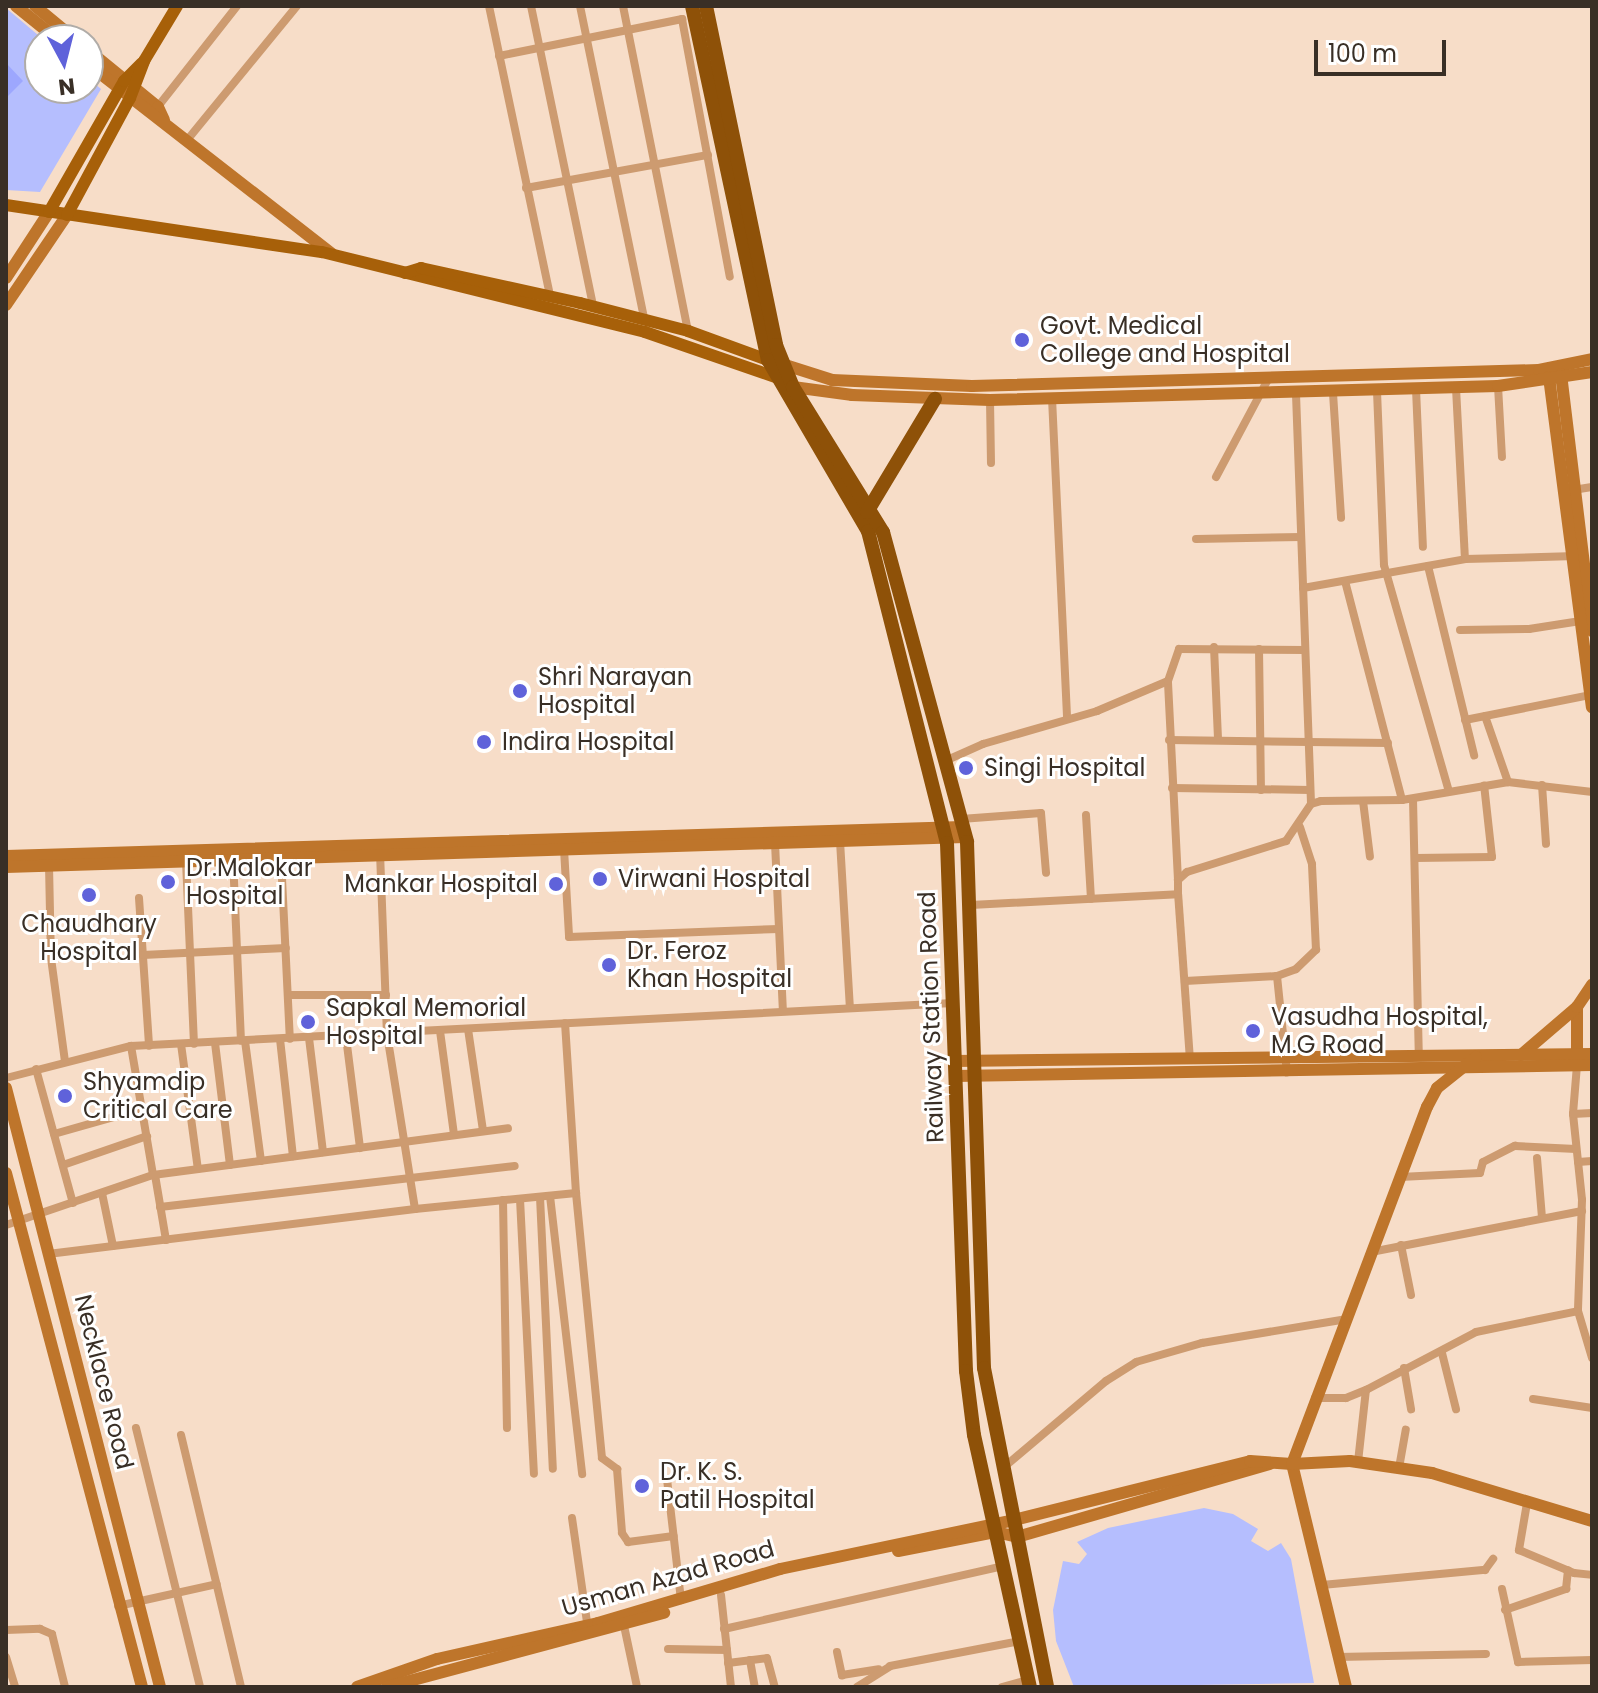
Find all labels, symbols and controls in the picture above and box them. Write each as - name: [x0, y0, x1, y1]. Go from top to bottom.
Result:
- north arrow: [24, 24, 104, 104]
- scale bar: [1318, 24, 1450, 74]
- text: 100 m: [1328, 37, 1397, 70]
- text: N: [57, 70, 77, 103]
- place label: Govt. Medical College and Hospital: [1040, 312, 1290, 368]
- marker: Govt. Medical College and Hospital: [1011, 329, 1033, 351]
- place label: Shri Narayan Hospital: [538, 663, 692, 719]
- marker: Shri Narayan Hospital: [509, 680, 531, 702]
- place label: Indira Hospital: [502, 728, 674, 756]
- marker: Indira Hospital: [473, 731, 495, 753]
- place label: Singi Hospital: [984, 754, 1145, 782]
- marker: Singi Hospital: [955, 757, 977, 779]
- place label: Dr.Malokar Hospital: [186, 854, 313, 910]
- place label: Virwani Hospital: [618, 865, 810, 893]
- marker: Virwani Hospital: [589, 868, 611, 890]
- place label: Mankar Hospital: [344, 870, 538, 898]
- marker: Dr.Malokar Hospital: [157, 871, 179, 893]
- marker: Mankar Hospital: [545, 873, 567, 895]
- marker: Chaudhary Hospital: [78, 884, 100, 906]
- street label: Railway Station Road: [912, 891, 950, 1143]
- place label: Chaudhary Hospital: [21, 910, 157, 966]
- place label: Dr. Feroz Khan Hospital: [627, 937, 792, 993]
- marker: Dr. Feroz Khan Hospital: [598, 954, 620, 976]
- place label: Sapkal Memorial Hospital: [326, 994, 526, 1050]
- place label: Vasudha Hospital, M.G Road: [1271, 1003, 1488, 1059]
- marker: Sapkal Memorial Hospital: [297, 1011, 319, 1033]
- marker: Vasudha Hospital, M.G Road: [1242, 1020, 1264, 1042]
- place label: Shyamdip Critical Care: [83, 1068, 233, 1124]
- marker: Shyamdip Critical Care: [54, 1085, 76, 1107]
- street label: Necklace Road: [68, 1292, 140, 1472]
- place label: Dr. K. S. Patil Hospital: [660, 1458, 815, 1514]
- marker: Dr. K. S. Patil Hospital: [631, 1475, 653, 1497]
- street label: Usman Azad Road: [558, 1534, 778, 1622]

